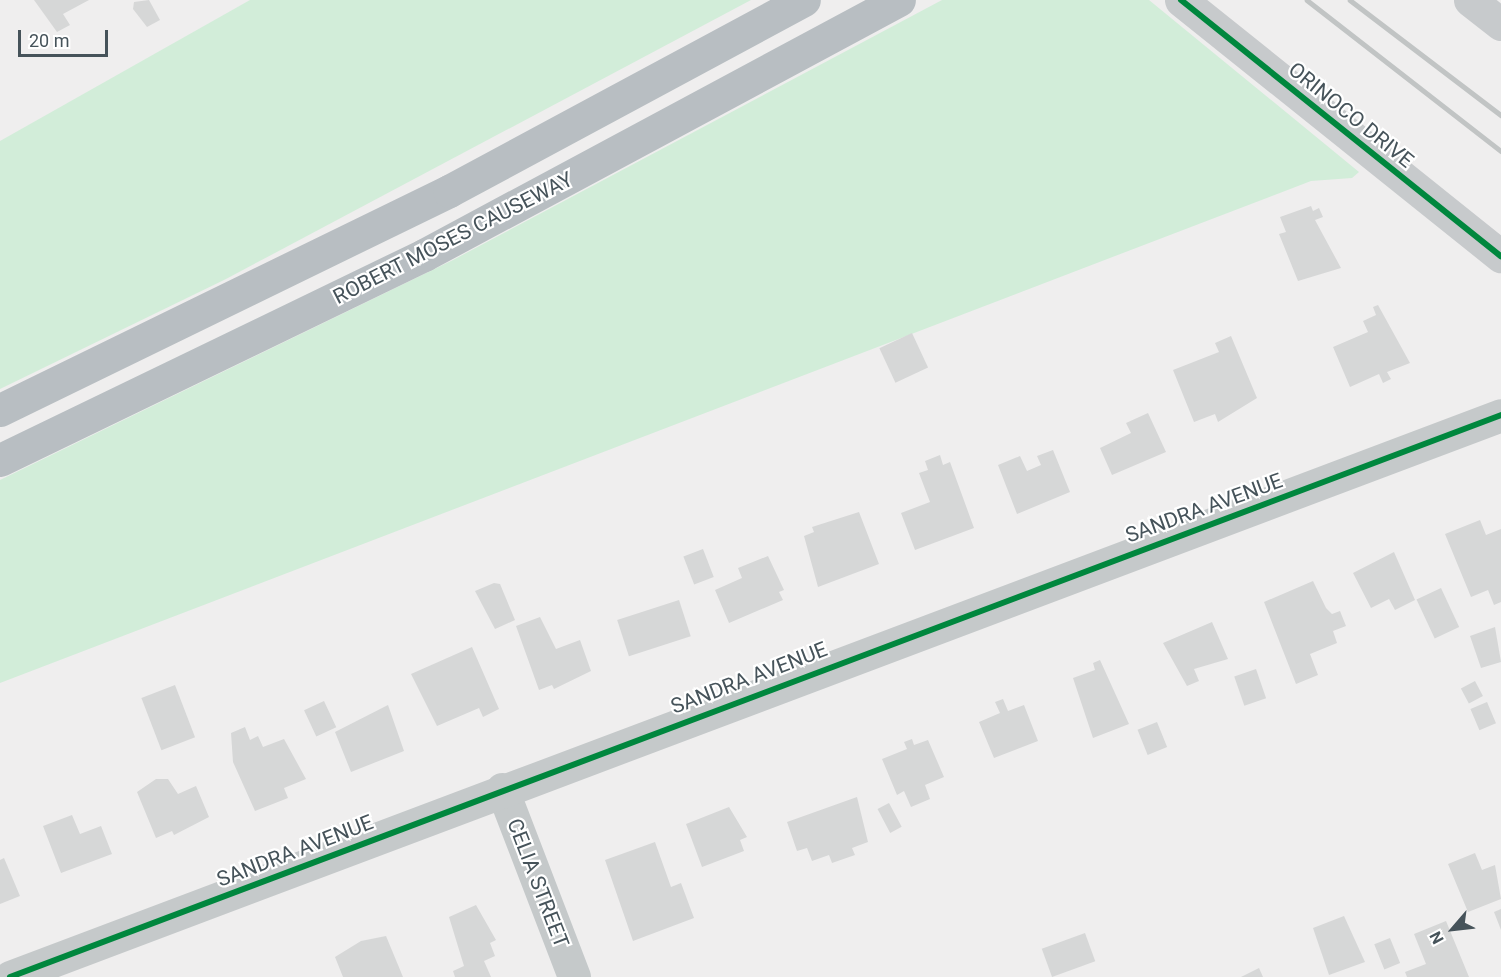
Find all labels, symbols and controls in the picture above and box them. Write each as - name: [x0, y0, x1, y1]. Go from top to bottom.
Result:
- scale bar: [21, 18, 111, 56]
- text: 20 m: [29, 30, 69, 51]
- street label: ORINOCO DRIVE: [1283, 57, 1419, 173]
- street label: ROBERT MOSES CAUSEWAY: [329, 166, 577, 310]
- street label: SANDRA AVENUE: [1122, 468, 1286, 548]
- street label: SANDRA AVENUE: [667, 637, 831, 719]
- street label: SANDRA AVENUE: [213, 810, 377, 892]
- street label: CELIA STREET: [502, 815, 574, 951]
- north arrow: [1423, 899, 1483, 959]
- text: N: [1426, 928, 1448, 947]

